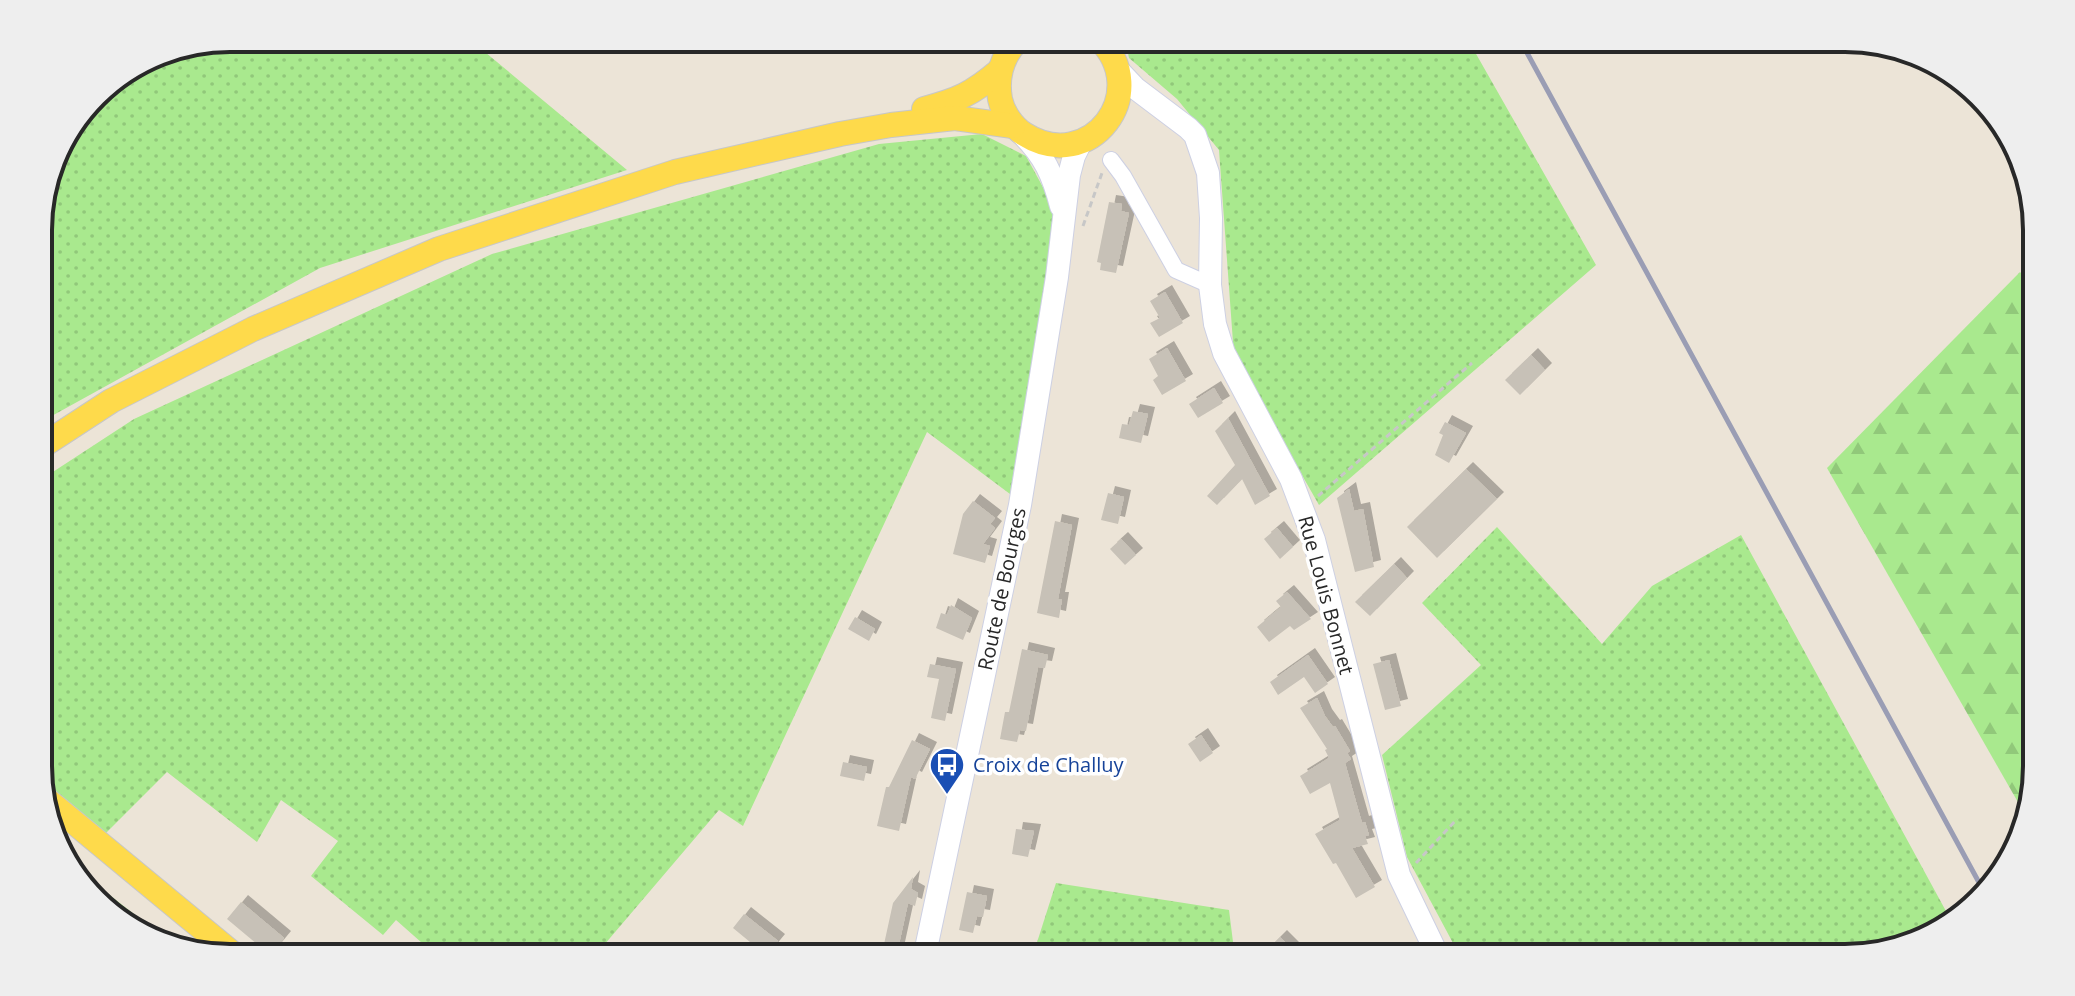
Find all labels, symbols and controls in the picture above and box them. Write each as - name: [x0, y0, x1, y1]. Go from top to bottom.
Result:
- street label: Route de Bourges: [971, 505, 1032, 673]
- street label: Rue Louis Bonnet: [1292, 512, 1361, 677]
- bus stop icon: Croix de Challuy: [928, 746, 966, 796]
- place label: Croix de Challuy: [973, 751, 1125, 778]

